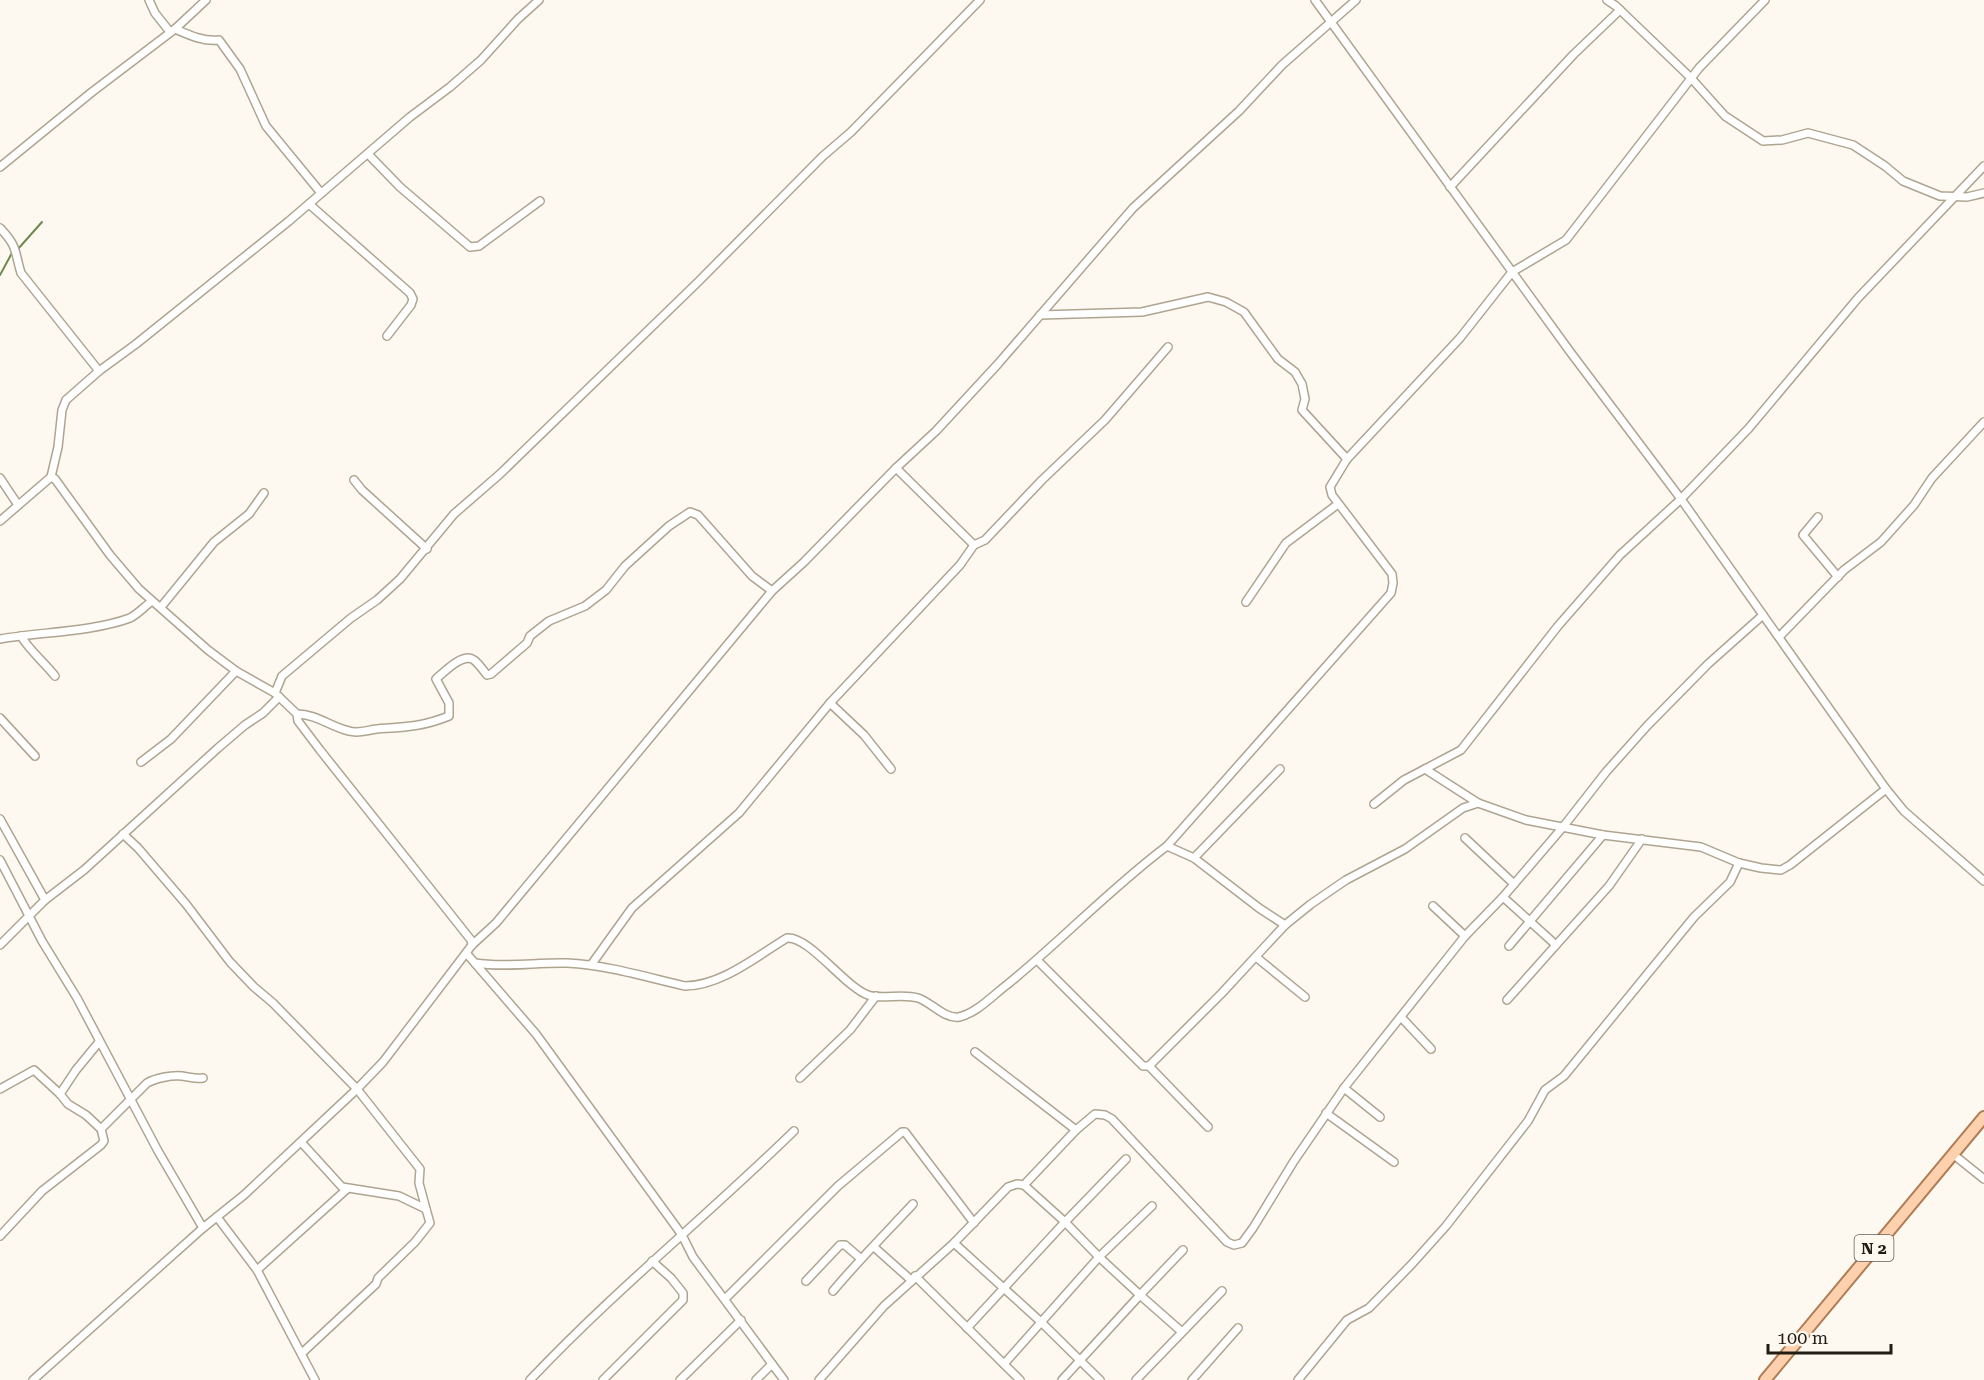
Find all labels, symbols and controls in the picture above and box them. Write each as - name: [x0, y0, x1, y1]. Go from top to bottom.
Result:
- road number: N 2: [1854, 1235, 1894, 1261]
- scale bar: [1768, 1317, 1891, 1355]
- text: 100 m: [1777, 1327, 1828, 1348]

